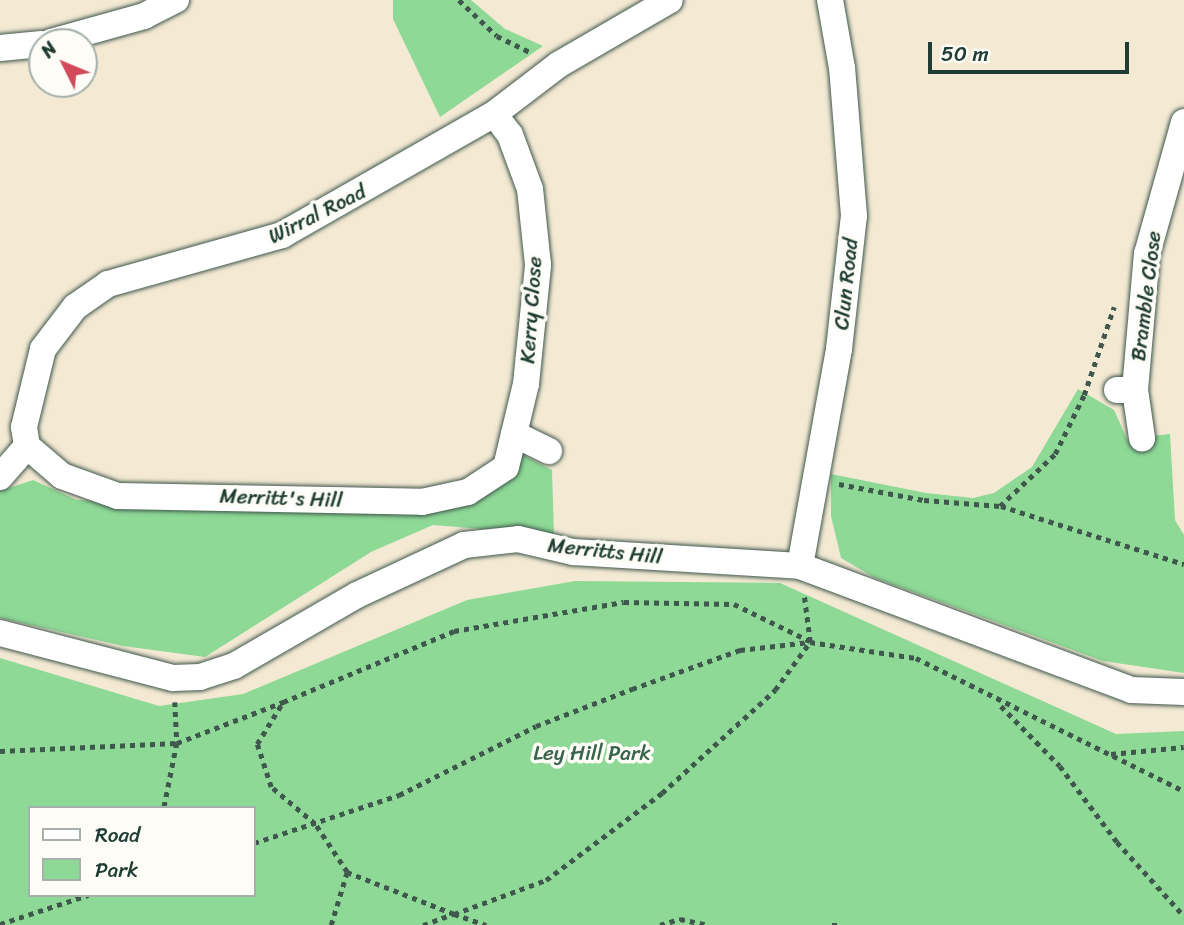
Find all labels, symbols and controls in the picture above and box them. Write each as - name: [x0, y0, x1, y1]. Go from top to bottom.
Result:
- north arrow: [28, 28, 98, 98]
- scale bar: [932, 28, 1133, 72]
- text: N: [32, 34, 65, 66]
- text: 50 m: [941, 35, 989, 73]
- street label: Wirral Road: [264, 179, 370, 249]
- street label: Bramble Close: [1125, 229, 1167, 363]
- street label: Clun Road: [829, 237, 863, 331]
- street label: Kerry Close: [515, 256, 547, 364]
- street label: Merritt's Hill: [219, 483, 343, 513]
- street label: Merritts Hill: [546, 532, 664, 570]
- park label: Ley Hill Park: [533, 740, 651, 766]
- legend: [28, 806, 256, 897]
- text: Road: [95, 816, 140, 854]
- text: Park: [95, 851, 138, 889]

